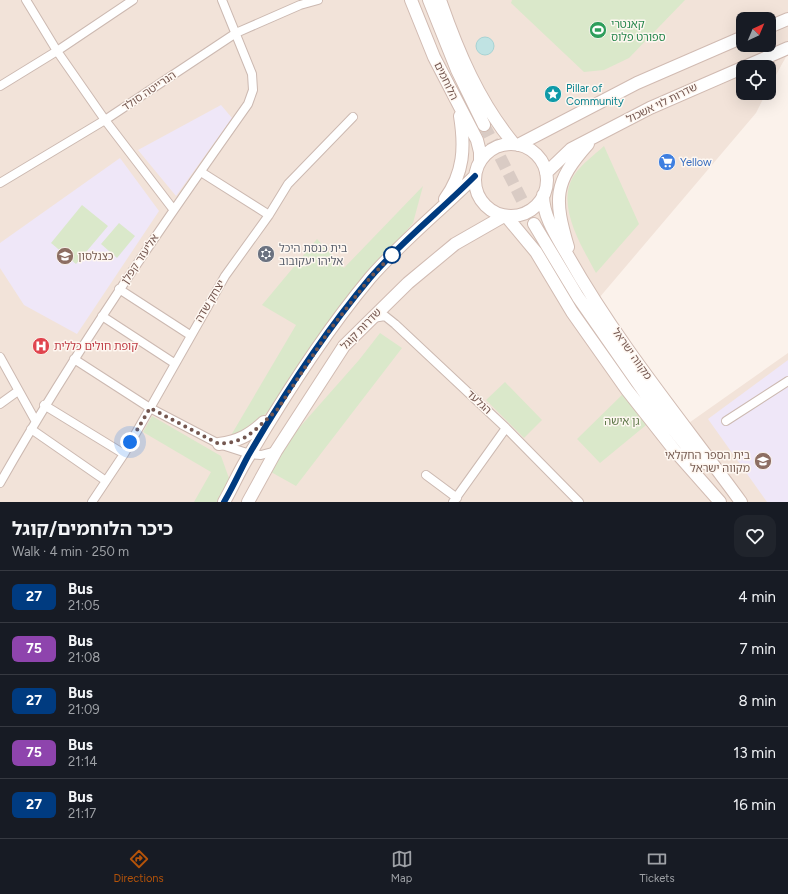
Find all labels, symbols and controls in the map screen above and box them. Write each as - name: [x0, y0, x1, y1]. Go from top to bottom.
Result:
- north arrow: [736, 12, 776, 52]
- map controls: [736, 12, 776, 100]
- place label: קאנטרי ספורט פלוס: [611, 18, 666, 44]
- sports icon: קאנטרי ספורט פלוס: [588, 20, 608, 40]
- street label: הלוחמים: [431, 60, 461, 102]
- button: locate: [736, 60, 776, 100]
- street label: הנרייטה סולד: [120, 68, 178, 114]
- street label: שדרות לוי אשכול: [624, 80, 700, 126]
- place label: Pillar of Community: [566, 82, 624, 108]
- place icon: Pillar of Community: [543, 84, 563, 104]
- supermarket icon: Yellow: [657, 152, 677, 172]
- place label: Yellow: [680, 156, 712, 169]
- street label: אליעזר קפלן: [119, 232, 161, 286]
- place label: בית כנסת היכל אליהו יעקובוב: [279, 242, 347, 268]
- synagogue icon: בית כנסת היכל אליהו יעקובוב: [256, 244, 276, 264]
- school or university icon: כצנלסון: [55, 246, 75, 266]
- unlabelled marker: [383, 246, 401, 264]
- place label: כצנלסון: [78, 250, 114, 263]
- street label: יצחק שדה: [192, 278, 228, 324]
- street label: שדרות קוגל: [338, 305, 384, 353]
- street label: מקווה ישראל: [609, 326, 655, 382]
- hospital icon: קופת חולים כללית: [31, 336, 51, 356]
- place label: קופת חולים כללית: [54, 340, 138, 353]
- street label: הגלעד: [464, 387, 494, 417]
- park label: גן אישה: [604, 415, 640, 428]
- your location: [120, 432, 140, 452]
- place label: בית הספר החקלאי מקווה ישראל: [665, 449, 750, 475]
- school or university icon: בית הספר החקלאי מקווה ישראל: [753, 451, 773, 471]
- button: heart: [734, 515, 776, 557]
- text: כיכר הלוחמים/קוגל: [12, 517, 173, 540]
- text: Walk · 4 min · 250 m: [12, 544, 129, 559]
- text: Bus: [68, 580, 93, 598]
- text: 27: [26, 588, 42, 605]
- text: 4 min: [738, 588, 776, 606]
- text: 21:05: [68, 598, 100, 613]
- text: Bus: [68, 632, 93, 650]
- text: 75: [26, 640, 42, 657]
- text: 7 min: [740, 640, 776, 658]
- text: 21:08: [68, 650, 100, 665]
- text: Bus: [68, 684, 93, 702]
- text: 27: [26, 692, 42, 709]
- text: 8 min: [738, 692, 776, 710]
- text: 21:09: [68, 702, 100, 717]
- text: Bus: [68, 736, 93, 754]
- text: 75: [26, 744, 42, 761]
- text: 13 min: [733, 744, 776, 762]
- text: 21:14: [68, 754, 97, 769]
- text: Bus: [68, 788, 93, 806]
- text: 27: [26, 796, 42, 813]
- text: 16 min: [733, 796, 776, 814]
- text: 21:17: [68, 806, 96, 821]
- tab: Directions: [113, 848, 164, 885]
- tab: Map: [391, 848, 413, 885]
- tab: Tickets: [639, 848, 675, 885]

